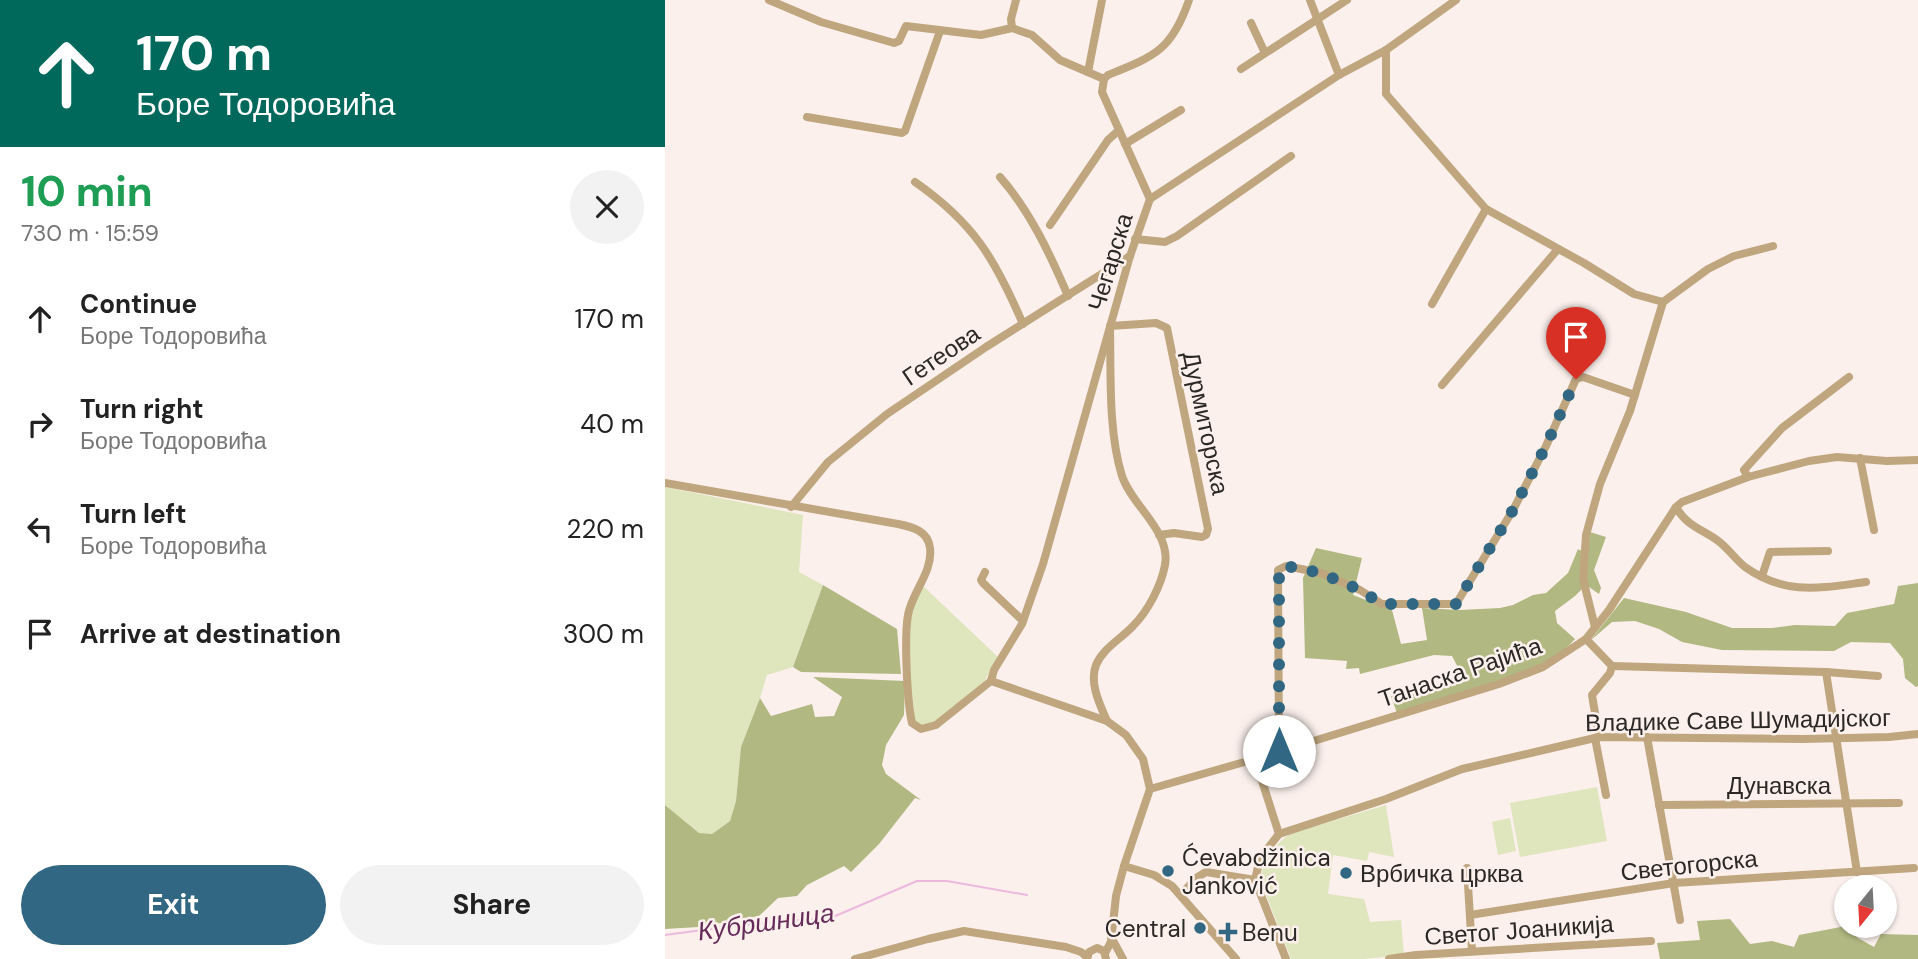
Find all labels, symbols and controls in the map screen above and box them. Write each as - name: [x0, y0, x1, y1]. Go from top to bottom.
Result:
- text: 170 m: [136, 21, 272, 85]
- icon: ahead: [21, 28, 112, 119]
- text: Боре Тодоровића: [136, 83, 396, 125]
- text: 10 min: [21, 164, 153, 219]
- button: close: [570, 170, 644, 244]
- street label: Чегарска: [1080, 209, 1140, 315]
- text: 730 m · 15:59: [21, 218, 159, 248]
- text: Continue: [80, 287, 197, 321]
- icon: ahead: [21, 300, 59, 338]
- text: 170 m: [575, 302, 644, 336]
- pin: [1546, 307, 1606, 379]
- street label: Гетеова: [896, 317, 986, 392]
- icon: arrive: [1557, 318, 1595, 356]
- text: Боре Тодоровића: [80, 321, 267, 351]
- street label: Дурмиторска: [1176, 349, 1236, 498]
- text: Turn right: [80, 392, 204, 426]
- icon: right: [21, 405, 59, 443]
- text: 40 m: [580, 407, 644, 441]
- text: Боре Тодоровића: [80, 426, 267, 456]
- text: Turn left: [80, 497, 187, 531]
- icon: left: [21, 510, 59, 548]
- text: 220 m: [566, 512, 644, 546]
- text: Боре Тодоровића: [80, 531, 267, 561]
- icon: arrive: [21, 615, 59, 653]
- text: Arrive at destination: [80, 617, 341, 651]
- text: 300 m: [563, 617, 644, 651]
- street label: Танаска Рајића: [1374, 629, 1546, 714]
- street label: Владике Саве Шумадијског: [1585, 702, 1891, 738]
- position arrow: [1242, 714, 1316, 788]
- street label: Дунавска: [1727, 770, 1832, 801]
- place label: Ćevabdžinica Janković: [1182, 842, 1331, 901]
- street label: Светогорска: [1619, 842, 1760, 888]
- place label: Врбичка црква: [1360, 858, 1524, 889]
- marker: Ćevabdžinica Janković: [1160, 863, 1176, 879]
- button: Exit: [21, 865, 326, 945]
- button: Share: [340, 865, 644, 945]
- marker: Врбичка црква: [1338, 865, 1354, 881]
- north arrow: [1834, 875, 1897, 938]
- map controls: [1834, 875, 1897, 938]
- water label: Кубршница: [695, 896, 837, 948]
- street label: Светог Јоаникија: [1423, 908, 1615, 952]
- place label: Central: [1105, 913, 1186, 944]
- place label: Benu: [1242, 917, 1298, 948]
- marker: Central: [1192, 920, 1208, 936]
- marker: Benu: [1220, 924, 1236, 940]

